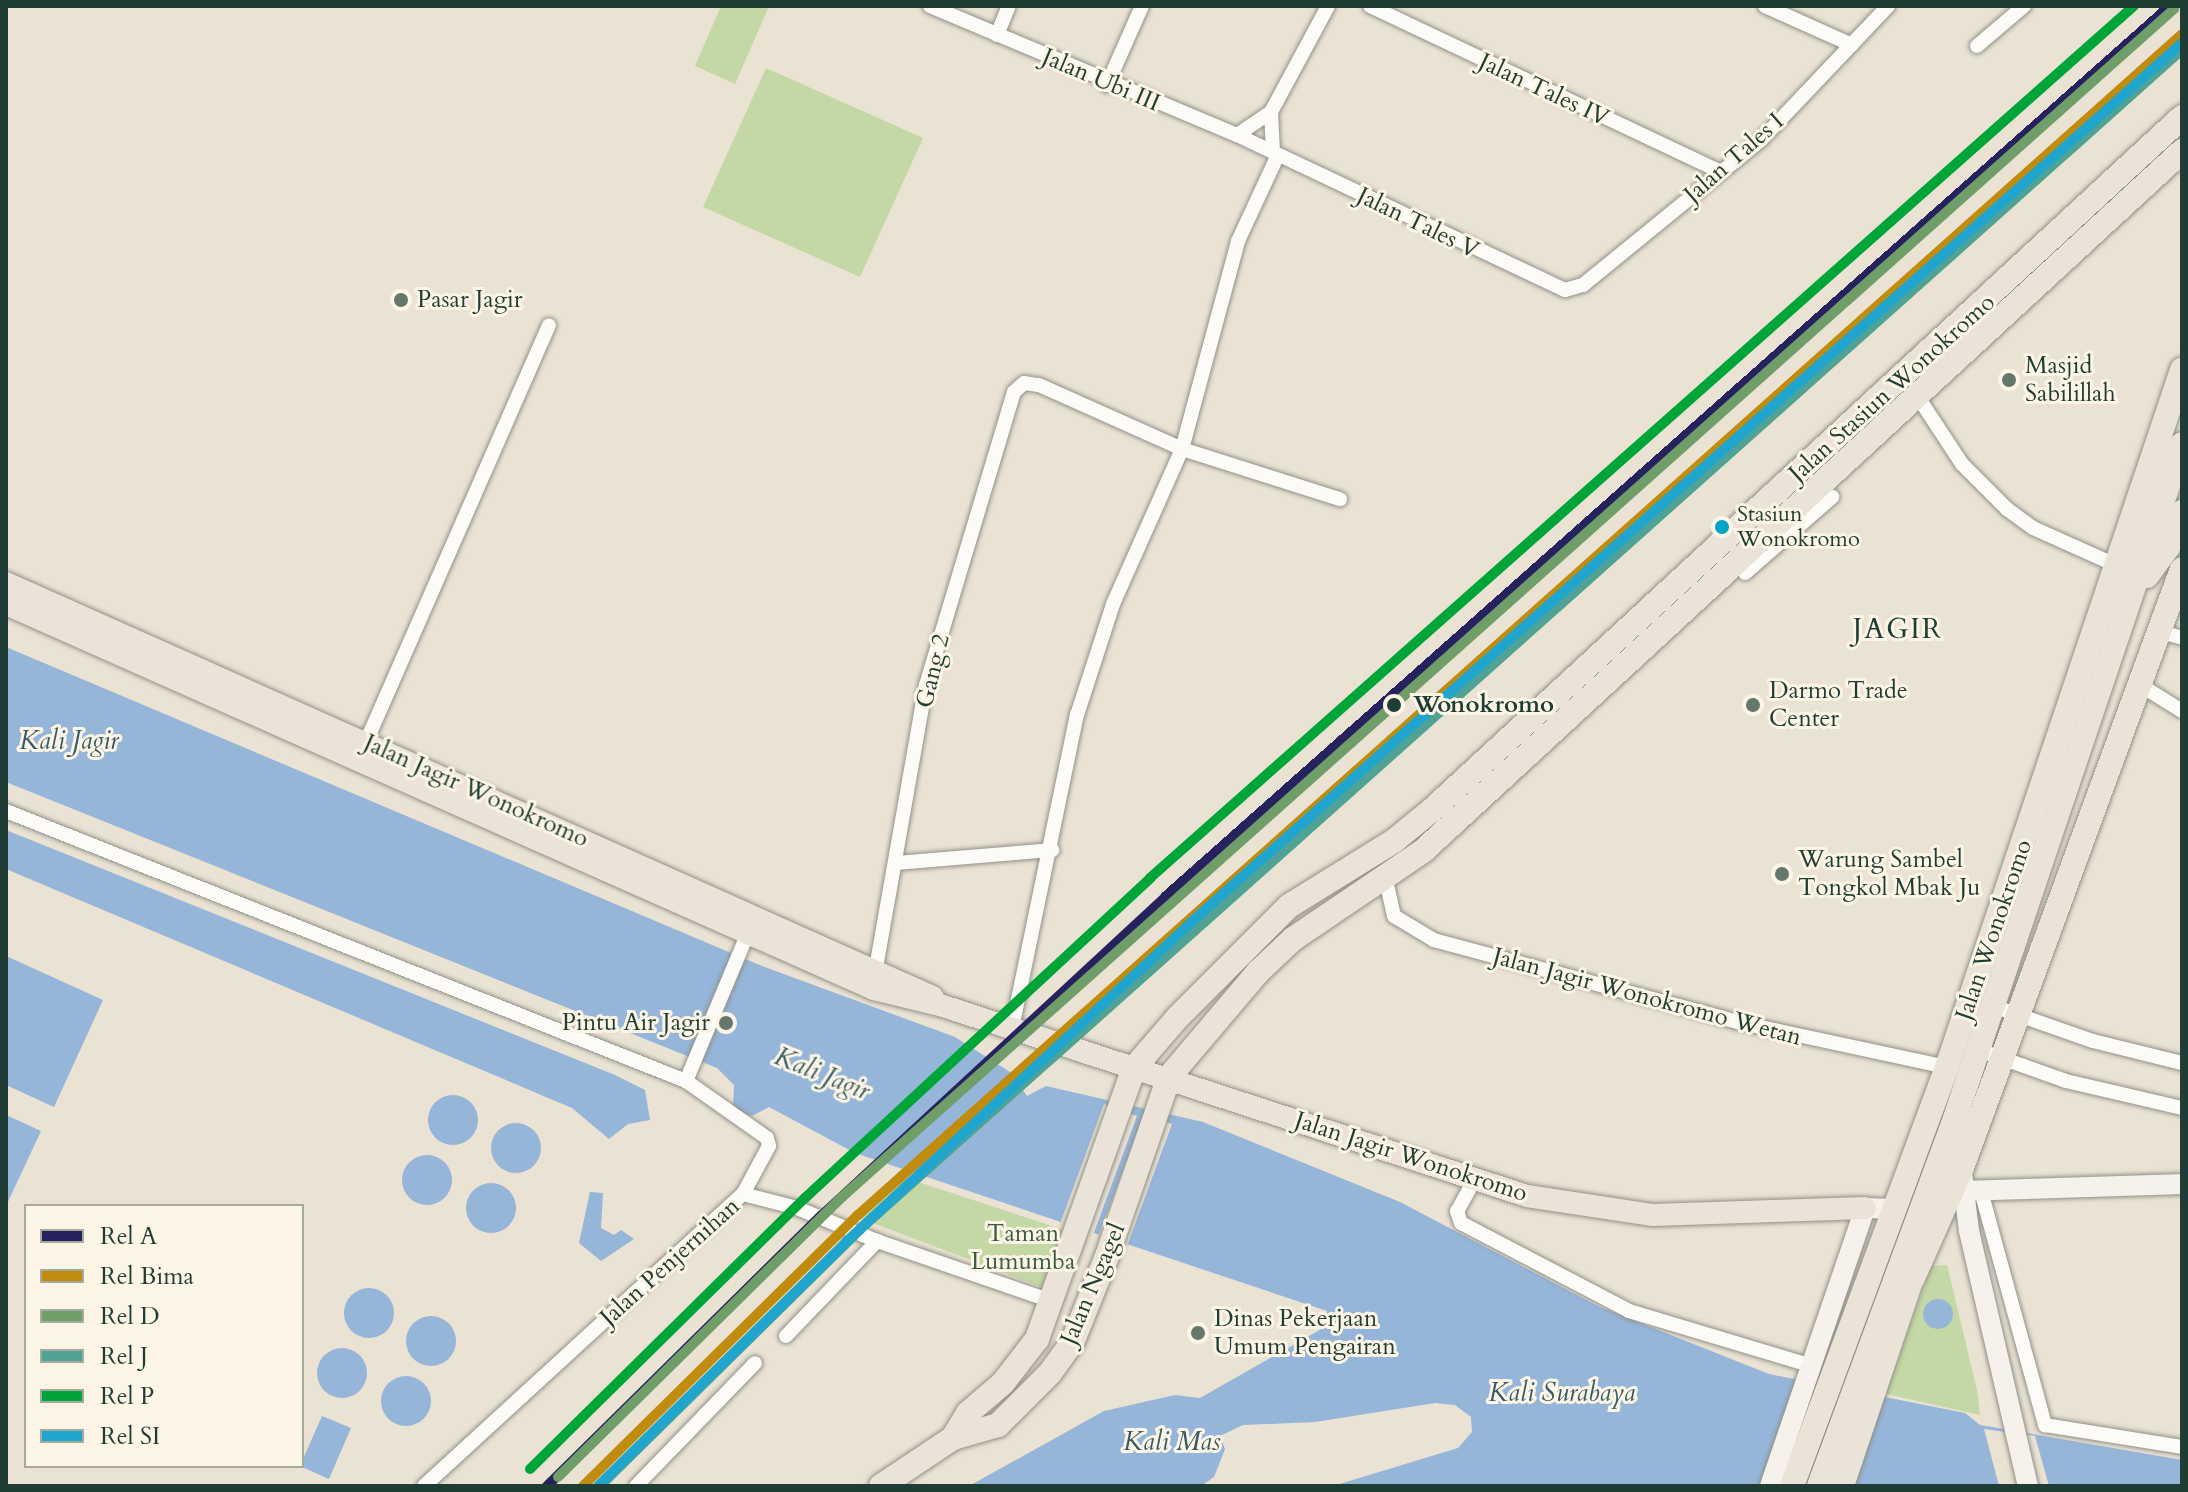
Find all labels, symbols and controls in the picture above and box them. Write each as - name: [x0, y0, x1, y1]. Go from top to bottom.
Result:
- street label: Jalan Ubi III: [1038, 42, 1164, 118]
- street label: Jalan Tales IV: [1474, 47, 1614, 133]
- street label: Jalan Tales I: [1678, 107, 1790, 209]
- street label: Jalan Tales V: [1352, 181, 1484, 265]
- place label: Pasar Jagir: [417, 286, 523, 314]
- street label: Jalan Stasiun Wonokromo: [1783, 288, 2001, 488]
- marker: Pasar Jagir: [392, 291, 410, 309]
- place label: Masjid Sabilillah: [2025, 352, 2116, 408]
- marker: Masjid Sabilillah: [2000, 371, 2018, 389]
- place label: Stasiun Wonokromo: [1737, 501, 1860, 552]
- marker: Stasiun Wonokromo: [1714, 519, 1730, 535]
- district label: JAGIR: [1853, 612, 1943, 646]
- street label: Gang 2: [910, 631, 956, 711]
- place label: Darmo Trade Center: [1769, 677, 1908, 733]
- place label: Wonokromo: [1413, 691, 1554, 719]
- marker: Wonokromo: [1382, 693, 1406, 717]
- marker: Darmo Trade Center: [1744, 696, 1762, 714]
- water label: Kali Jagir: [19, 725, 119, 757]
- street label: Jalan Jagir Wonokromo: [359, 728, 593, 854]
- street label: Jalan Wonokromo: [1950, 836, 2038, 1024]
- place label: Warung Sambel Tongkol Mbak Ju: [1798, 846, 1980, 902]
- marker: Warung Sambel Tongkol Mbak Ju: [1773, 865, 1791, 883]
- street label: Jalan Jagir Wonokromo Wetan: [1490, 942, 1804, 1052]
- place label: Pintu Air Jagir: [562, 1009, 710, 1037]
- marker: Pintu Air Jagir: [717, 1014, 735, 1032]
- water label: Kali Jagir: [770, 1041, 874, 1107]
- street label: Jalan Jagir Wonokromo: [1291, 1106, 1531, 1208]
- street label: Jalan Penjernihan: [594, 1192, 746, 1332]
- legend: [24, 1204, 304, 1468]
- street label: Jalan Ngagel: [1054, 1219, 1132, 1349]
- text: Rel A: [100, 1220, 157, 1253]
- park label: Taman Lumumba: [971, 1220, 1075, 1276]
- text: Rel Bima: [100, 1260, 194, 1293]
- text: Rel D: [100, 1300, 160, 1333]
- place label: Dinas Pekerjaan Umum Pengairan: [1214, 1305, 1396, 1361]
- marker: Dinas Pekerjaan Umum Pengairan: [1189, 1324, 1207, 1342]
- text: Rel J: [100, 1340, 148, 1373]
- water label: Kali Surabaya: [1489, 1377, 1635, 1409]
- text: Rel P: [100, 1380, 154, 1413]
- text: Rel SI: [100, 1420, 160, 1453]
- water label: Kali Mas: [1123, 1426, 1221, 1458]

